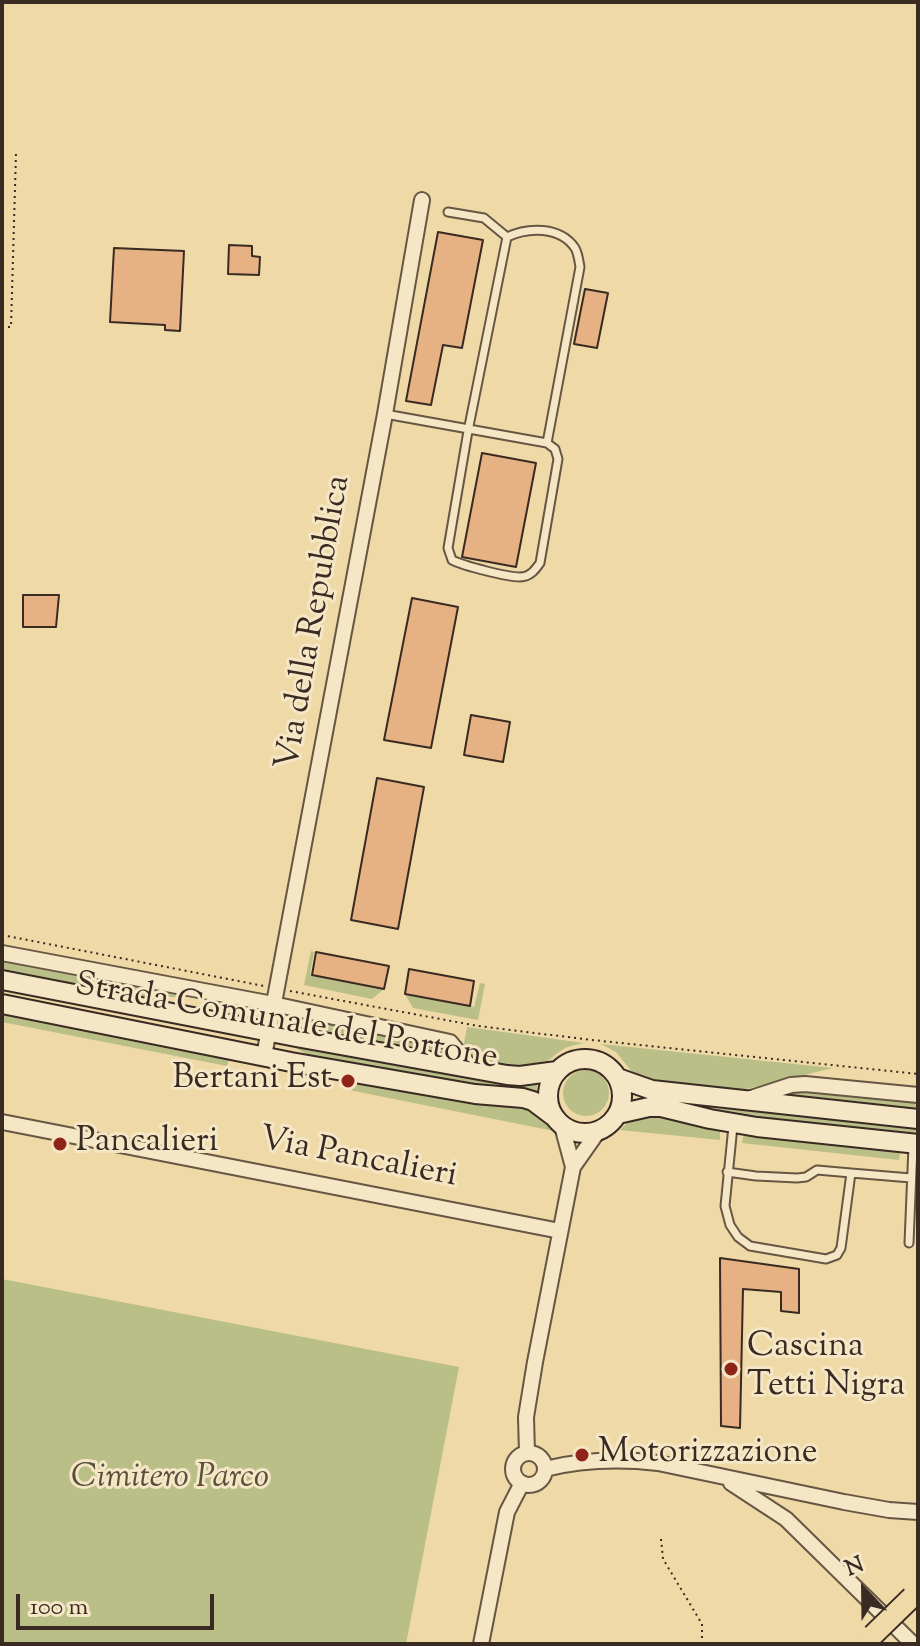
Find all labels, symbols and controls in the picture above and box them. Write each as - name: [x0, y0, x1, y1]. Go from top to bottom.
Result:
- street label: Via della Repubblica: [270, 473, 362, 773]
- street label: Strada Comunale del Portone: [71, 967, 501, 1081]
- place label: Bertani Est: [172, 1061, 332, 1101]
- marker: Bertani Est: [339, 1072, 357, 1090]
- street label: Via Pancalieri: [256, 1121, 460, 1199]
- place label: Pancalieri: [76, 1124, 218, 1164]
- marker: Pancalieri: [51, 1135, 69, 1153]
- place label: Cascina Tetti Nigra: [747, 1329, 905, 1408]
- marker: Cascina Tetti Nigra: [722, 1360, 740, 1378]
- place label: Motorizzazione: [598, 1435, 818, 1475]
- marker: Motorizzazione: [573, 1446, 591, 1464]
- park label: Cimitero Parco: [71, 1460, 269, 1500]
- north arrow: [824, 1550, 904, 1630]
- text: N: [841, 1550, 869, 1586]
- scale bar: [20, 1578, 218, 1628]
- text: 100 m: [30, 1591, 88, 1625]

